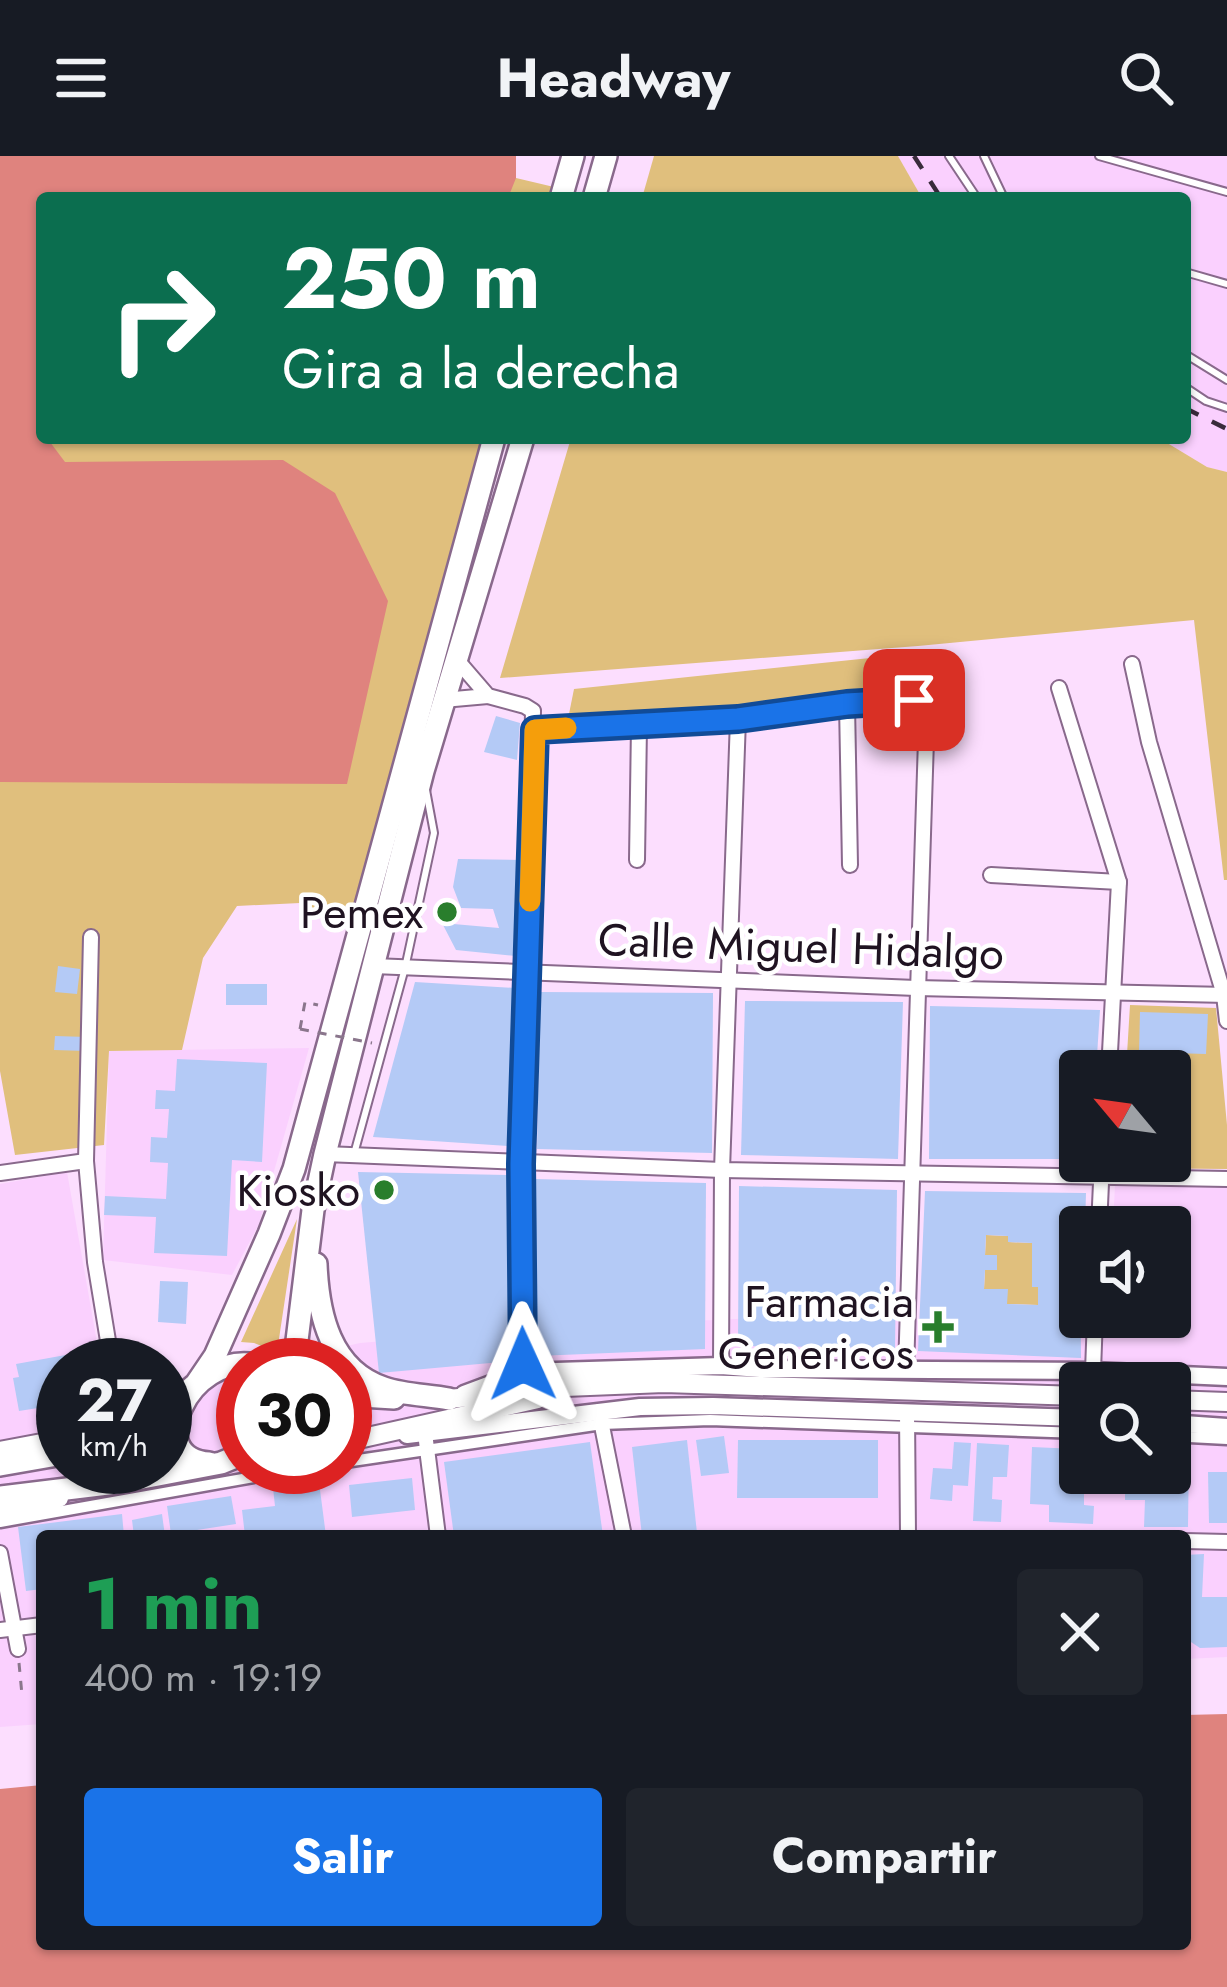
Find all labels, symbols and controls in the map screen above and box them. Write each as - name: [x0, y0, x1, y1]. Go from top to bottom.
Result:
- text: Headway: [497, 39, 730, 117]
- icon: menu: [48, 45, 114, 111]
- icon: search: [1113, 45, 1179, 111]
- text: 250 m: [282, 218, 541, 340]
- icon: right: [84, 240, 240, 396]
- text: Gira a la derecha: [282, 330, 680, 408]
- pin: [863, 649, 965, 751]
- icon: arrive: [881, 667, 947, 733]
- place label: Pemex: [300, 880, 423, 945]
- marker: Pemex: [434, 899, 460, 925]
- street label: Calle Miguel Hidalgo: [597, 907, 1005, 986]
- north arrow: [1059, 1050, 1191, 1182]
- map controls: [1059, 1050, 1191, 1494]
- place label: Kiosko: [236, 1158, 360, 1223]
- marker: Kiosko: [371, 1177, 397, 1203]
- button: sound: [1059, 1206, 1191, 1338]
- place label: Farmacia Genericos: [718, 1269, 914, 1386]
- position arrow: [460, 1301, 586, 1427]
- marker: Farmacia Genericos: [925, 1314, 951, 1340]
- speed limit sign: 30: [216, 1338, 372, 1494]
- text: 27: [76, 1357, 152, 1444]
- button: search: [1059, 1362, 1191, 1494]
- text: km/h: [80, 1424, 148, 1467]
- text: 1 min: [84, 1552, 263, 1656]
- button: close: [1017, 1569, 1143, 1695]
- text: 400 m · 19:19: [84, 1649, 323, 1706]
- button: Salir: [84, 1788, 602, 1926]
- button: Compartir: [626, 1788, 1143, 1926]

